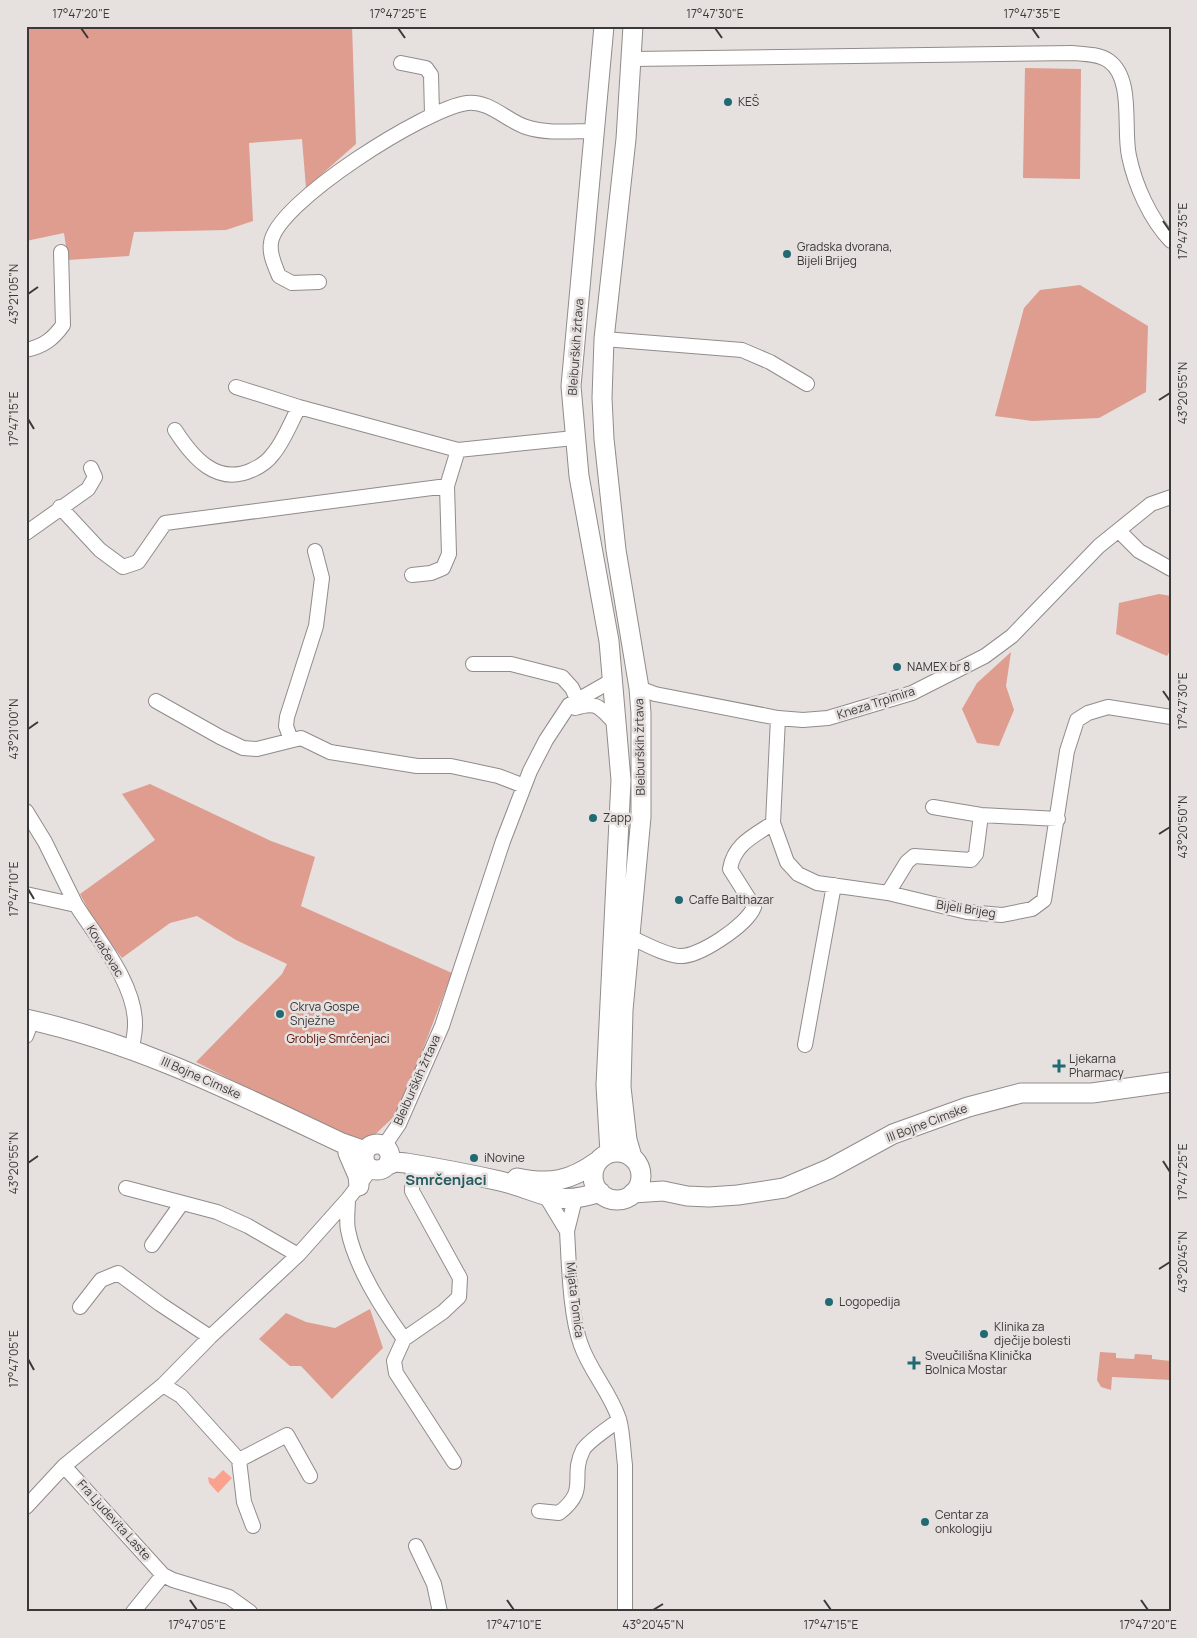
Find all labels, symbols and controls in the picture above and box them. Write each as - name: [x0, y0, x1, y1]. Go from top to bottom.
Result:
- text: 17°47'20"E: [52, 5, 110, 22]
- text: 17°47'25"E: [369, 5, 427, 22]
- text: 17°47'30"E: [686, 5, 744, 22]
- text: 17°47'35"E: [1004, 5, 1061, 22]
- place label: KEŠ: [738, 93, 759, 110]
- marker: KEŠ: [722, 96, 734, 108]
- text: 17°47'35"E: [1174, 202, 1191, 259]
- place label: Gradska dvorana, Bijeli Brijeg: [797, 238, 892, 269]
- marker: Gradska dvorana, Bijeli Brijeg: [781, 248, 793, 260]
- text: 43°21'05"N: [5, 264, 22, 324]
- street label: Bleiburških žrtava: [564, 298, 587, 396]
- text: 43°20'55"N: [1174, 362, 1191, 424]
- text: 17°47'15"E: [5, 391, 22, 446]
- place label: NAMEX br 8: [907, 658, 970, 675]
- marker: NAMEX br 8: [891, 661, 903, 673]
- text: 17°47'30"E: [1174, 672, 1191, 730]
- street label: Kneza Trpimira: [835, 682, 917, 723]
- street label: Bleiburških žrtava: [630, 698, 649, 796]
- text: 43°21'00"N: [5, 699, 22, 759]
- text: 43°20'50"N: [1174, 795, 1191, 859]
- place label: Zapp: [603, 809, 631, 826]
- marker: Zapp: [587, 812, 599, 824]
- text: 17°47'10"E: [5, 861, 22, 917]
- place label: Caffe Balthazar: [689, 891, 774, 908]
- marker: Caffe Balthazar: [673, 894, 685, 906]
- street label: Bijeli Brijeg: [935, 895, 997, 922]
- street label: Kovačevac: [83, 922, 128, 980]
- place label: Ckrva Gospe Snježne: [290, 998, 360, 1029]
- marker: Ckrva Gospe Snježne: [274, 1008, 286, 1020]
- park label: Groblje Smrčenjaci: [286, 1030, 390, 1047]
- street label: Bleiburških žrtava: [389, 1032, 444, 1128]
- place label: Ljekarna Pharmacy: [1069, 1050, 1125, 1081]
- street label: III Bojne Cimske: [159, 1052, 244, 1103]
- marker: Ljekarna Pharmacy: [1053, 1060, 1065, 1072]
- street label: III Bojne Cimske: [884, 1099, 970, 1146]
- text: 43°20'55"N: [5, 1132, 22, 1194]
- text: 17°47'25"E: [1174, 1143, 1191, 1201]
- place label: iNovine: [484, 1149, 525, 1166]
- marker: iNovine: [468, 1152, 480, 1164]
- district label: Smrčenjaci: [405, 1169, 487, 1190]
- text: 43°20'45"N: [1174, 1231, 1191, 1293]
- street label: Mijata Tomića: [562, 1261, 589, 1339]
- place label: Logopedija: [839, 1293, 900, 1310]
- marker: Logopedija: [823, 1296, 835, 1308]
- place label: Klinika za dječije bolesti: [994, 1318, 1071, 1349]
- marker: Klinika za dječije bolesti: [978, 1328, 990, 1340]
- text: 17°47'05"E: [5, 1330, 22, 1388]
- place label: Sveučilišna Klinička Bolnica Mostar: [925, 1347, 1032, 1378]
- marker: Sveučilišna Klinička Bolnica Mostar: [907, 1356, 921, 1370]
- street label: Fra Ljudevita Laste: [74, 1476, 155, 1564]
- place label: Centar za onkologiju: [935, 1506, 992, 1537]
- marker: Centar za onkologiju: [919, 1516, 931, 1528]
- text: 17°47'05"E: [168, 1616, 226, 1633]
- text: 17°47'10"E: [486, 1616, 542, 1633]
- text: 43°20'45"N: [622, 1616, 684, 1633]
- text: 17°47'15"E: [804, 1616, 859, 1633]
- text: 17°47'20"E: [1119, 1616, 1177, 1633]

